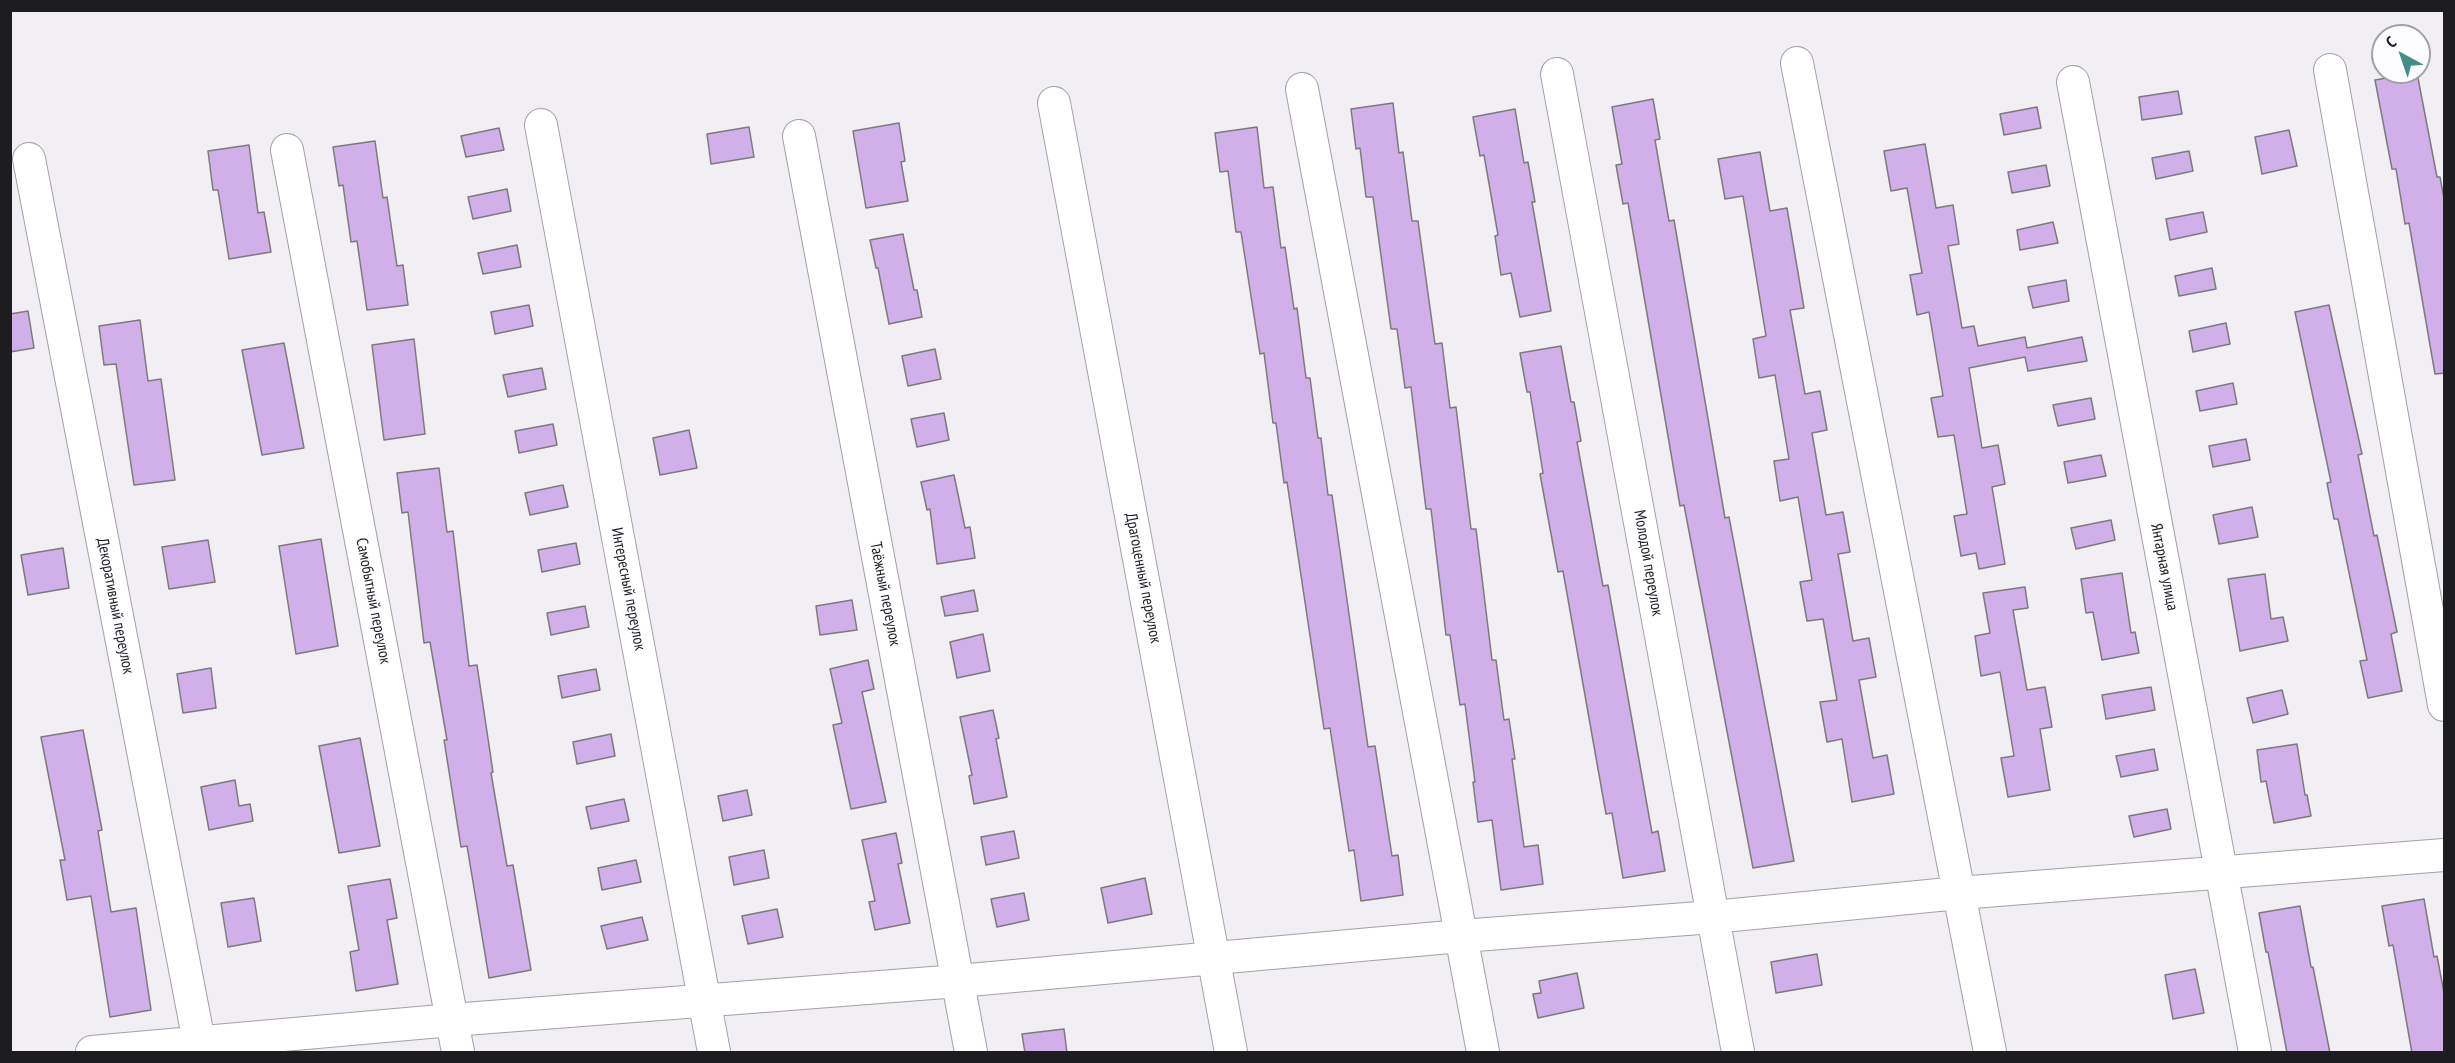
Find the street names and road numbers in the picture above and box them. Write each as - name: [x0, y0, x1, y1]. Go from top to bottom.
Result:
- street label: Молодой переулок: [1629, 509, 1667, 617]
- street label: Драгоценный переулок: [1121, 511, 1165, 645]
- street label: Янтарная улица: [2146, 522, 2182, 612]
- street label: Интересный переулок: [607, 526, 649, 652]
- street label: Декоративный переулок: [92, 536, 138, 676]
- street label: Самобытный переулок: [351, 536, 395, 666]
- street label: Таёжный переулок: [866, 540, 904, 648]

